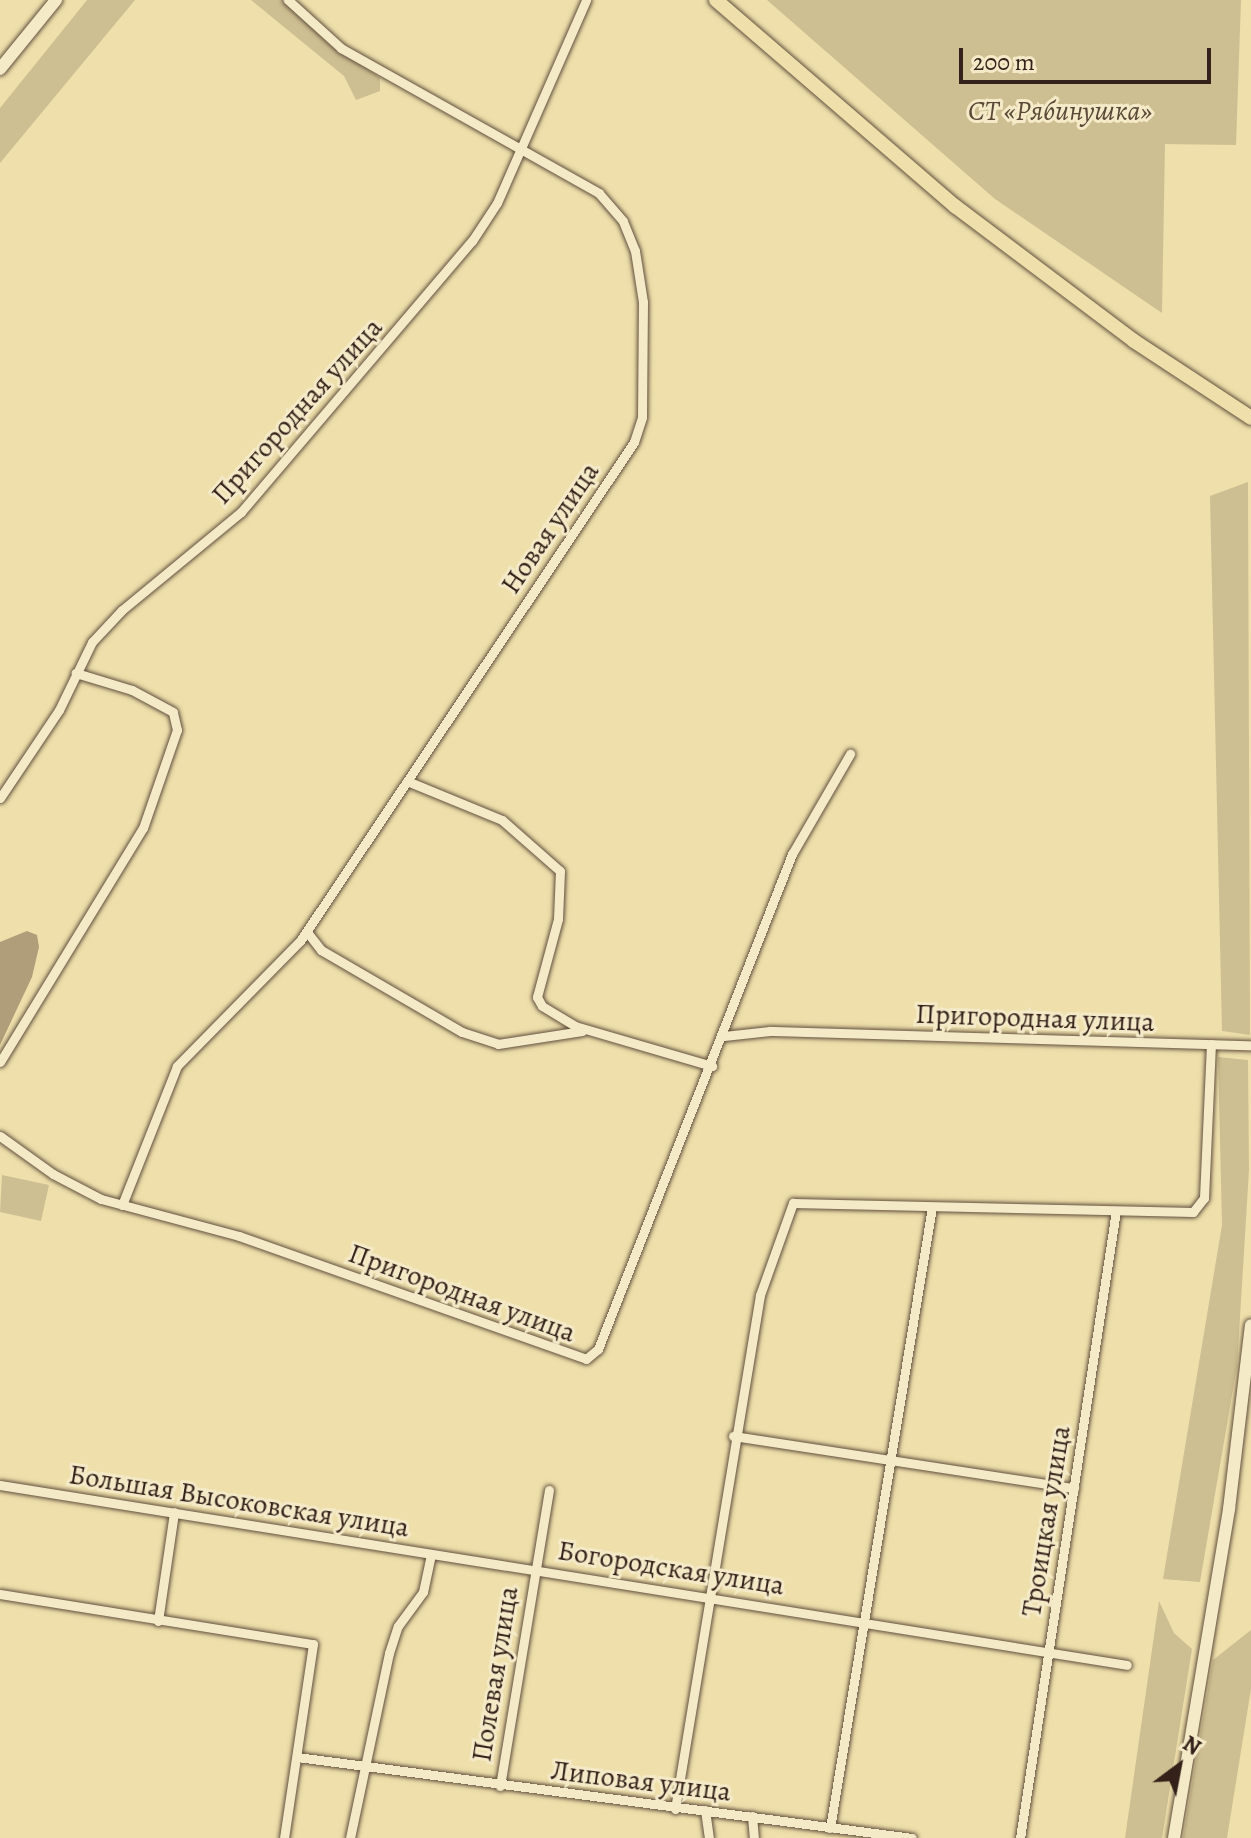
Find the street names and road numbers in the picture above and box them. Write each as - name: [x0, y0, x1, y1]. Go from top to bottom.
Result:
- street label: Пригородная улица: [204, 311, 390, 511]
- street label: Новая улица: [494, 456, 606, 600]
- street label: Пригородная улица: [915, 997, 1155, 1039]
- street label: Пригородная улица: [344, 1236, 580, 1350]
- street label: Троицкая улица: [1014, 1423, 1078, 1619]
- street label: Большая Высоковская улица: [67, 1458, 411, 1544]
- street label: Богородская улица: [555, 1534, 787, 1602]
- street label: Полевая улица: [465, 1584, 525, 1764]
- street label: Липовая улица: [549, 1753, 733, 1809]

